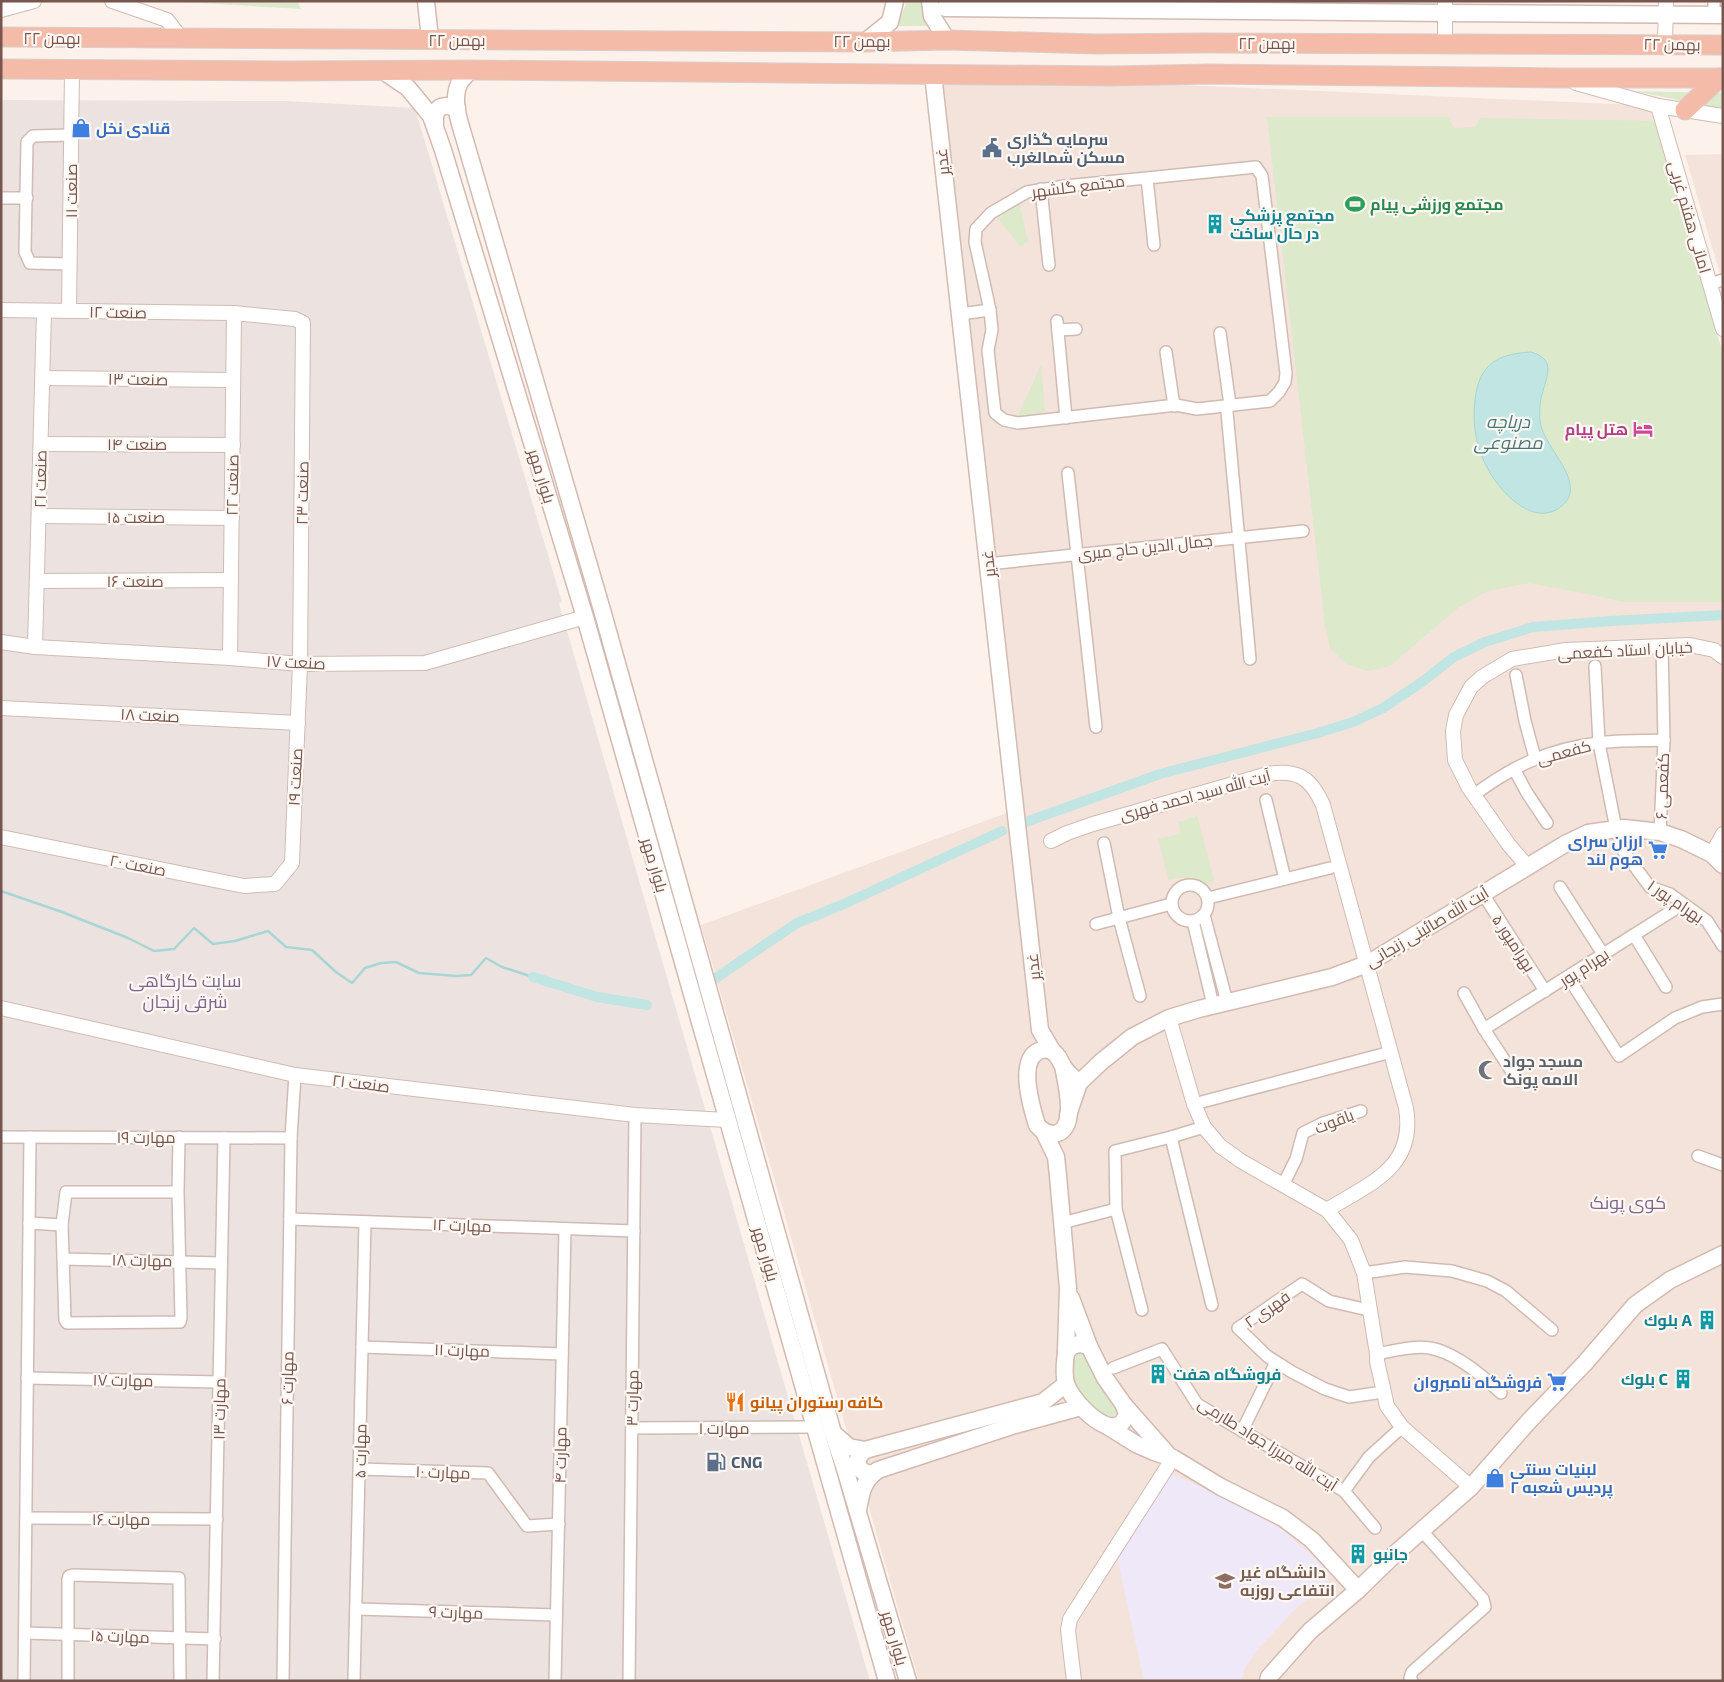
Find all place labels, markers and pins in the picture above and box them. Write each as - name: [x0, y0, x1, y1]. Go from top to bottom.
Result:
- shop icon: قنادی نخل: [70, 117, 92, 139]
- place label: قنادی نخل: [96, 118, 170, 138]
- place label: سرمایه گذاری مسکن شمالغرب: [1007, 129, 1125, 167]
- public building icon: سرمایه گذاری مسکن شمالغرب: [981, 137, 1003, 159]
- sports icon: مجتمع ورزشی پیام: [1344, 193, 1366, 215]
- place label: مجتمع ورزشی پیام: [1370, 194, 1504, 216]
- place label: مجتمع پزشکی در حال ساخت: [1230, 205, 1335, 243]
- building icon: مجتمع پزشکی در حال ساخت: [1204, 213, 1226, 235]
- hotel icon: هتل پیام: [1632, 418, 1654, 440]
- place label: هتل پیام: [1565, 419, 1628, 441]
- place label: ارزان سرای هوم لند: [1568, 831, 1643, 871]
- supermarket icon: ارزان سرای هوم لند: [1647, 839, 1669, 861]
- place label: مسجد جواد الامه پونک: [1503, 1051, 1583, 1091]
- mosque icon: مسجد جواد الامه پونک: [1477, 1059, 1499, 1081]
- building icon: بلوك A: [1696, 1309, 1718, 1331]
- place label: بلوك A: [1644, 1310, 1693, 1330]
- building icon: فروشگاه هفت: [1147, 1363, 1169, 1385]
- place label: فروشگاه هفت: [1173, 1364, 1281, 1384]
- building icon: بلوك C: [1672, 1368, 1694, 1390]
- place label: بلوك C: [1621, 1369, 1668, 1389]
- supermarket icon: فروشگاه نامبروان: [1546, 1371, 1568, 1393]
- place label: فروشگاه نامبروان: [1413, 1372, 1542, 1392]
- restaurant icon: كافه رستوران پيانو: [724, 1391, 746, 1413]
- place label: كافه رستوران پيانو: [750, 1392, 883, 1414]
- fuel station icon: CNG: [705, 1451, 727, 1473]
- place label: CNG: [731, 1452, 762, 1471]
- place label: لبنیات سنتی پردیس شعبه ۲: [1510, 1459, 1613, 1499]
- shop icon: لبنیات سنتی پردیس شعبه ۲: [1484, 1467, 1506, 1489]
- building icon: جانبو: [1347, 1543, 1369, 1565]
- place label: جانبو: [1373, 1544, 1408, 1564]
- place label: دانشگاه غیر انتفاعی روزبه: [1239, 1562, 1335, 1600]
- school or university icon: دانشگاه غیر انتفاعی روزبه: [1214, 1570, 1236, 1592]

